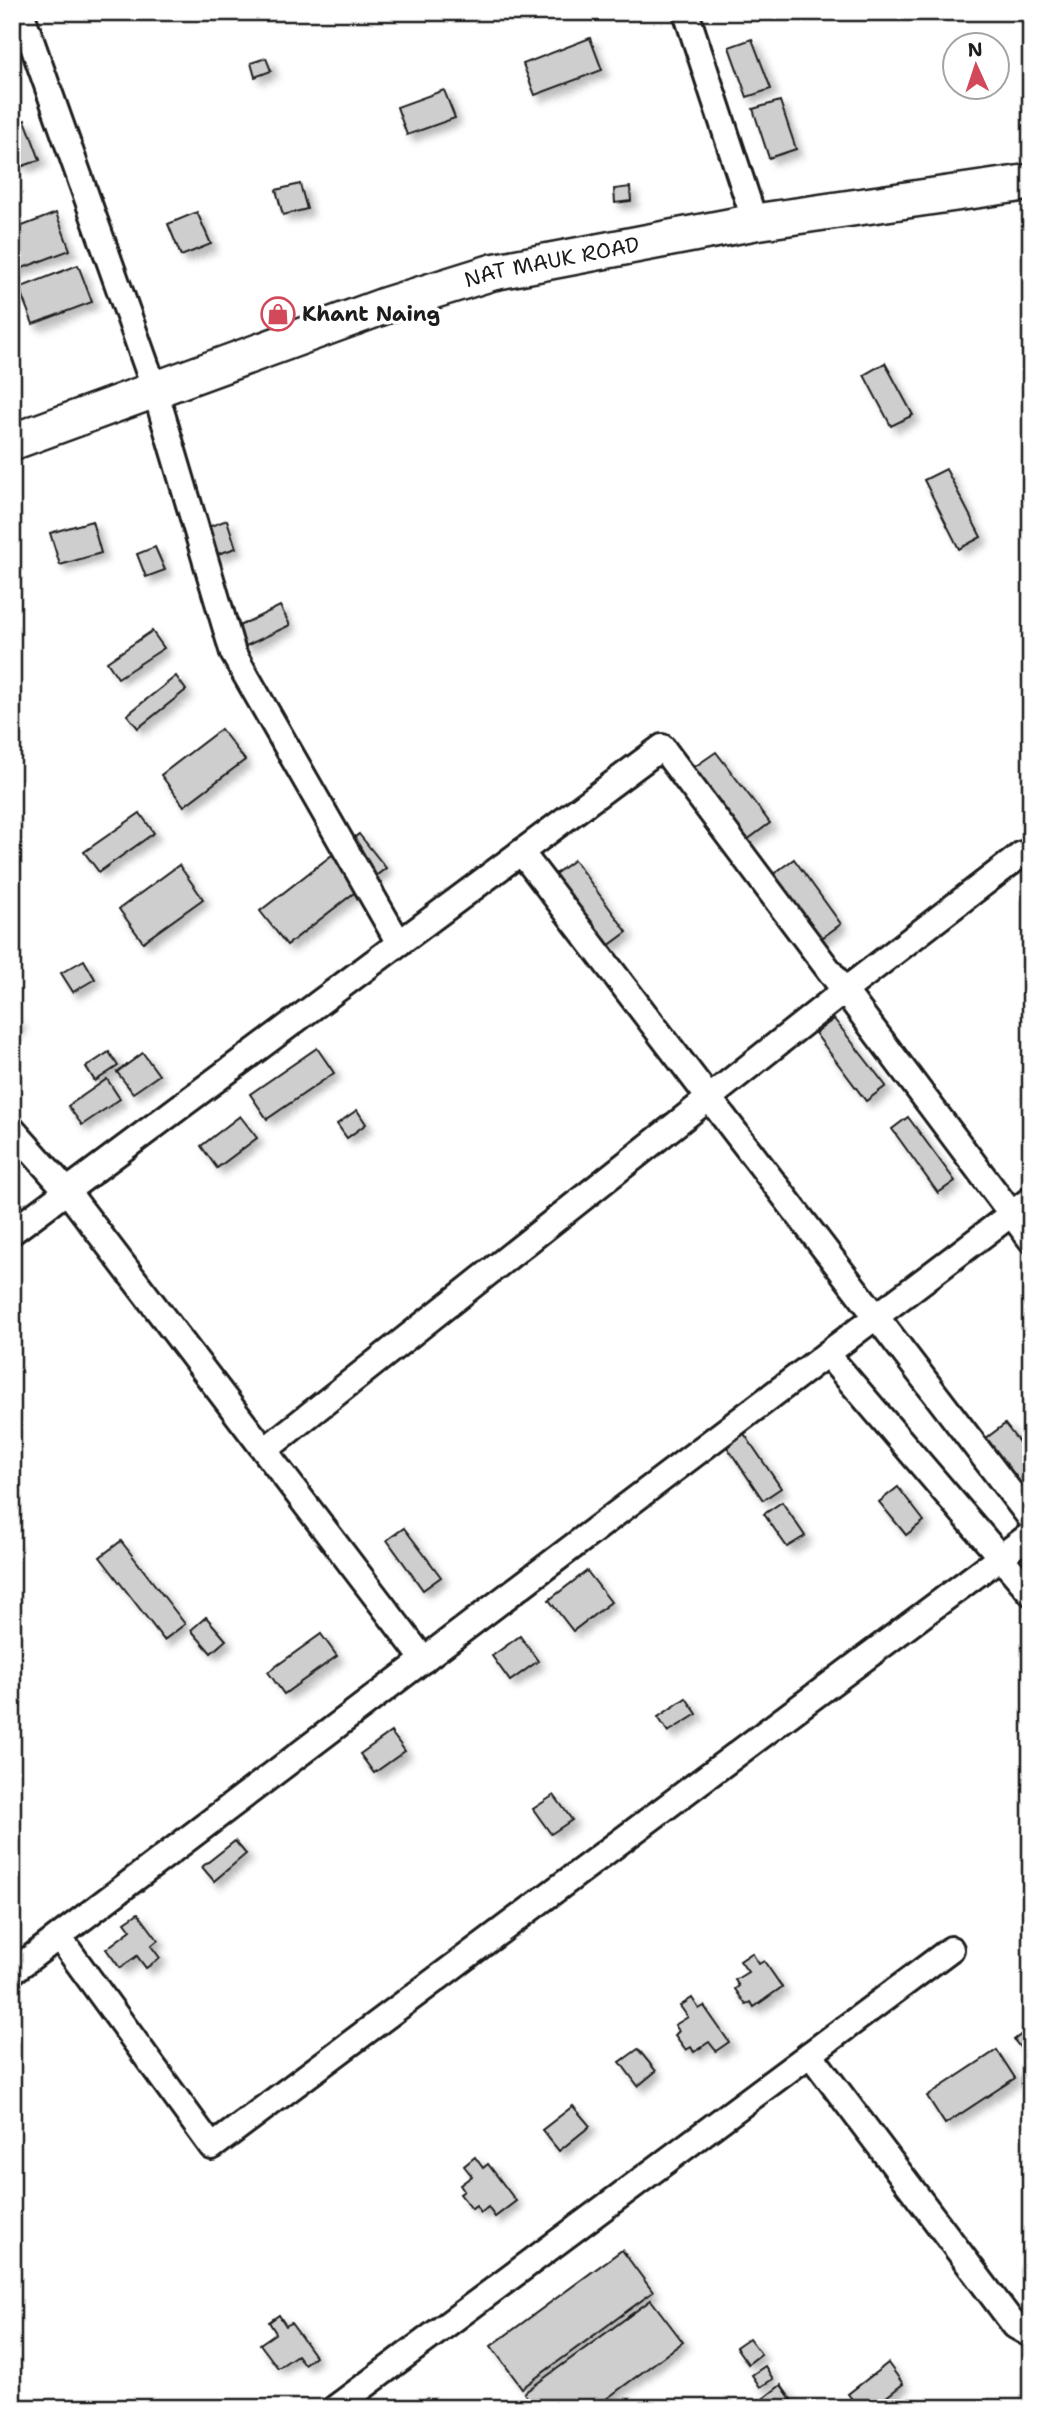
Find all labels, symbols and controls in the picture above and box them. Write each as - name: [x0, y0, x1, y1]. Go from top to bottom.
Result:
- north arrow: [942, 32, 1012, 102]
- text: N: [967, 37, 983, 62]
- street label: NAT MAUK ROAD: [461, 230, 642, 294]
- shop icon: Khant Naing: [259, 295, 297, 333]
- place label: Khant Naing: [302, 300, 440, 328]

